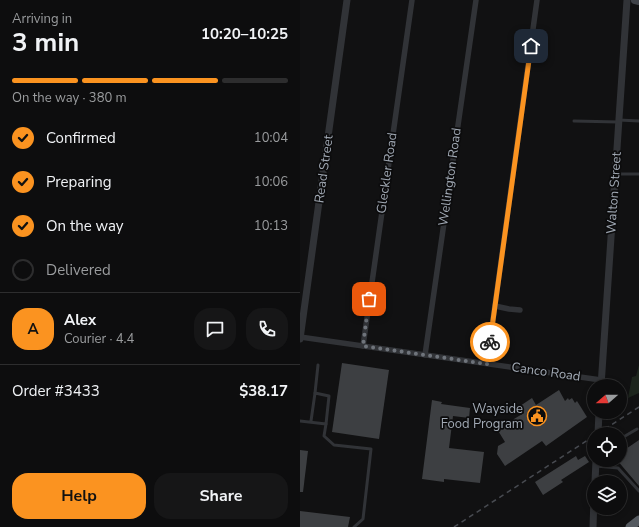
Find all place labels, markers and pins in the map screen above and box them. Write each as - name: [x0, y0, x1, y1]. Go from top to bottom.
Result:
- pin: [514, 29, 548, 63]
- pin: [352, 282, 386, 316]
- place label: Wayside Food Program: [441, 400, 523, 433]
- public building icon: Wayside Food Program: [526, 405, 548, 427]

